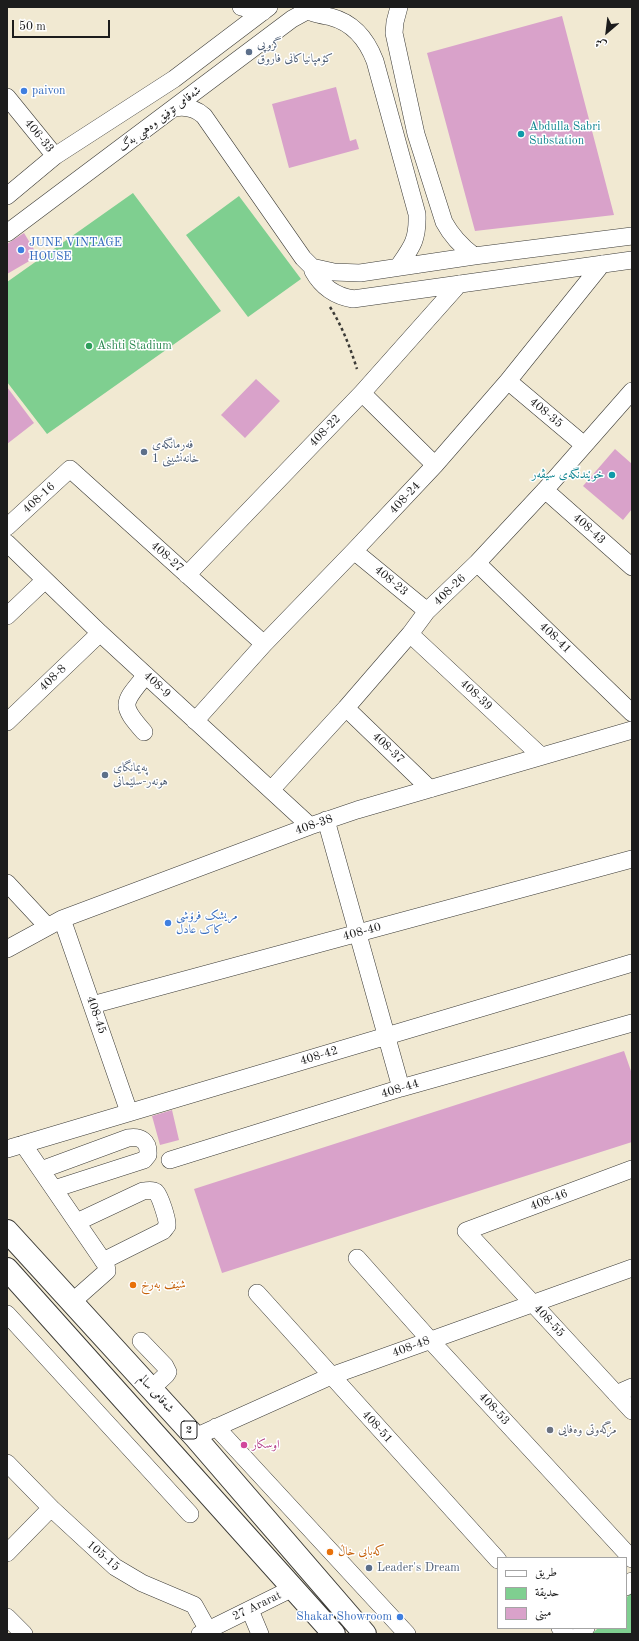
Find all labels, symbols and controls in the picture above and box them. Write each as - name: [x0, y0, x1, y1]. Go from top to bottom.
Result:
- scale bar: [14, 12, 112, 38]
- north arrow: [587, 12, 627, 52]
- text: 50 m: [19, 21, 46, 33]
- text: ش: [594, 36, 609, 50]
- place label: گروپی کۆمپانیاکانی فاروق: [257, 38, 333, 66]
- marker: گروپی کۆمپانیاکانی فاروق: [244, 47, 254, 57]
- street label: شەقامی تۆفیق وەهبی بەگ: [116, 83, 204, 155]
- place label: paivon: [32, 84, 66, 98]
- marker: paivon: [19, 86, 29, 96]
- street label: 406-33: [21, 116, 57, 156]
- place label: Abdulla Sabri Substation: [529, 120, 600, 148]
- marker: Abdulla Sabri Substation: [516, 129, 526, 139]
- place label: JUNE VINTAGE HOUSE: [29, 236, 122, 264]
- marker: JUNE VINTAGE HOUSE: [16, 245, 26, 255]
- place label: Ashti Stadium: [97, 339, 172, 353]
- marker: Ashti Stadium: [84, 341, 94, 351]
- street label: 408-35: [526, 395, 566, 431]
- street label: 408-22: [306, 412, 344, 450]
- place label: فەرمانگەی خانەنشینی 1: [152, 438, 199, 466]
- marker: فەرمانگەی خانەنشینی 1: [139, 447, 149, 457]
- place label: خوێندنگەی سیڤەر: [532, 468, 604, 482]
- marker: خوێندنگەی سیڤەر: [607, 470, 617, 480]
- street label: 408-16: [20, 479, 58, 517]
- street label: 408-24: [386, 479, 424, 517]
- street label: 408-43: [570, 511, 608, 547]
- street label: 408-27: [148, 539, 186, 575]
- street label: 408-23: [371, 563, 411, 599]
- street label: 408-26: [431, 571, 469, 609]
- street label: 408-41: [536, 619, 574, 657]
- street label: 408-8: [36, 662, 70, 694]
- street label: 408-9: [140, 669, 174, 701]
- street label: 408-39: [457, 676, 495, 714]
- street label: 408-37: [369, 729, 407, 767]
- place label: پەیمانگای هونەر-سلێمانی: [113, 761, 168, 789]
- marker: پەیمانگای هونەر-سلێمانی: [100, 770, 110, 780]
- street label: 408-38: [293, 812, 335, 838]
- place label: مریشک فرۆشی کاک عادل: [176, 909, 238, 937]
- marker: مریشک فرۆشی کاک عادل: [163, 918, 173, 928]
- street label: 408-40: [341, 920, 383, 944]
- street label: 408-45: [83, 994, 109, 1036]
- street label: 408-42: [298, 1043, 340, 1069]
- street label: 408-44: [379, 1076, 421, 1102]
- street label: 408-46: [528, 1186, 570, 1214]
- place label: شێف بەرخ: [141, 1278, 186, 1292]
- marker: شێف بەرخ: [128, 1280, 138, 1290]
- street label: 408-55: [530, 1302, 568, 1340]
- street label: 408-48: [390, 1334, 432, 1360]
- street label: شەقامی سالم: [135, 1372, 177, 1416]
- street label: 408-53: [475, 1390, 513, 1428]
- street label: 408-51: [359, 1408, 395, 1446]
- road number: 2: [181, 1421, 197, 1439]
- place label: مزگەوتی وەفایی: [558, 1423, 617, 1437]
- marker: مزگەوتی وەفایی: [545, 1425, 555, 1435]
- place label: اوسكار: [252, 1438, 280, 1452]
- marker: اوسكار: [239, 1440, 249, 1450]
- street label: 105-15: [83, 1538, 123, 1574]
- place label: کەبابی خاڵ: [338, 1545, 385, 1559]
- marker: کەبابی خاڵ: [325, 1547, 335, 1557]
- legend: [497, 1557, 627, 1629]
- place label: Leader's Dream: [377, 1561, 460, 1575]
- marker: Leader's Dream: [364, 1563, 374, 1573]
- text: طريق: [535, 1567, 557, 1579]
- text: حديقة: [535, 1587, 559, 1599]
- street label: 27 Ararat: [230, 1588, 284, 1624]
- text: مبنى: [535, 1607, 551, 1619]
- place label: Shakar Showroom: [296, 1610, 392, 1624]
- marker: Shakar Showroom: [395, 1612, 405, 1622]

